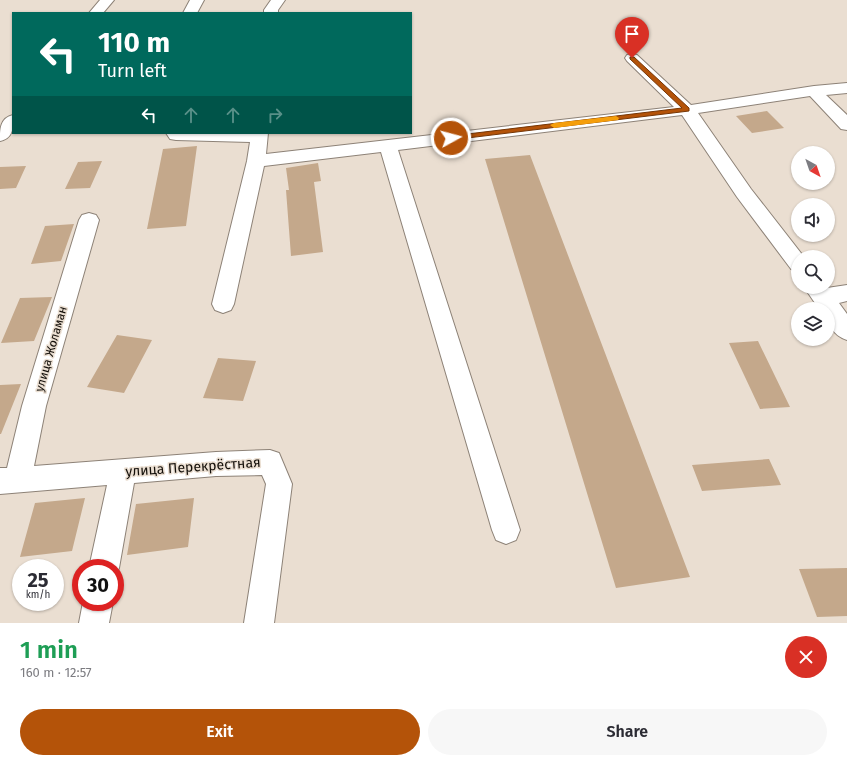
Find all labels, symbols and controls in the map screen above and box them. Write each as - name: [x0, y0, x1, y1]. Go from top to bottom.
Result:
- pin: [615, 17, 649, 58]
- icon: arrive: [621, 23, 643, 45]
- text: 110 m: [98, 26, 170, 59]
- icon: left: [32, 28, 84, 80]
- text: Turn left: [98, 60, 167, 82]
- icon: left: [138, 104, 160, 126]
- icon: ahead: [180, 104, 202, 126]
- icon: ahead: [222, 104, 244, 126]
- icon: right: [264, 104, 286, 126]
- position arrow: [430, 117, 472, 159]
- north arrow: [791, 146, 835, 190]
- map controls: [791, 146, 835, 346]
- button: sound: [791, 198, 835, 242]
- button: search: [791, 250, 835, 294]
- button: layers: [791, 302, 835, 346]
- street label: улица Жоламан: [32, 305, 70, 393]
- street label: улица Перекрёстная: [125, 454, 261, 480]
- speed limit sign: 30: [72, 559, 124, 611]
- text: 25: [27, 568, 49, 592]
- text: km/h: [26, 589, 50, 601]
- text: 1 min: [20, 636, 78, 664]
- button: close: [785, 636, 827, 678]
- text: 160 m · 12:57: [20, 665, 92, 680]
- button: Exit: [20, 709, 420, 755]
- button: Share: [428, 709, 827, 755]

